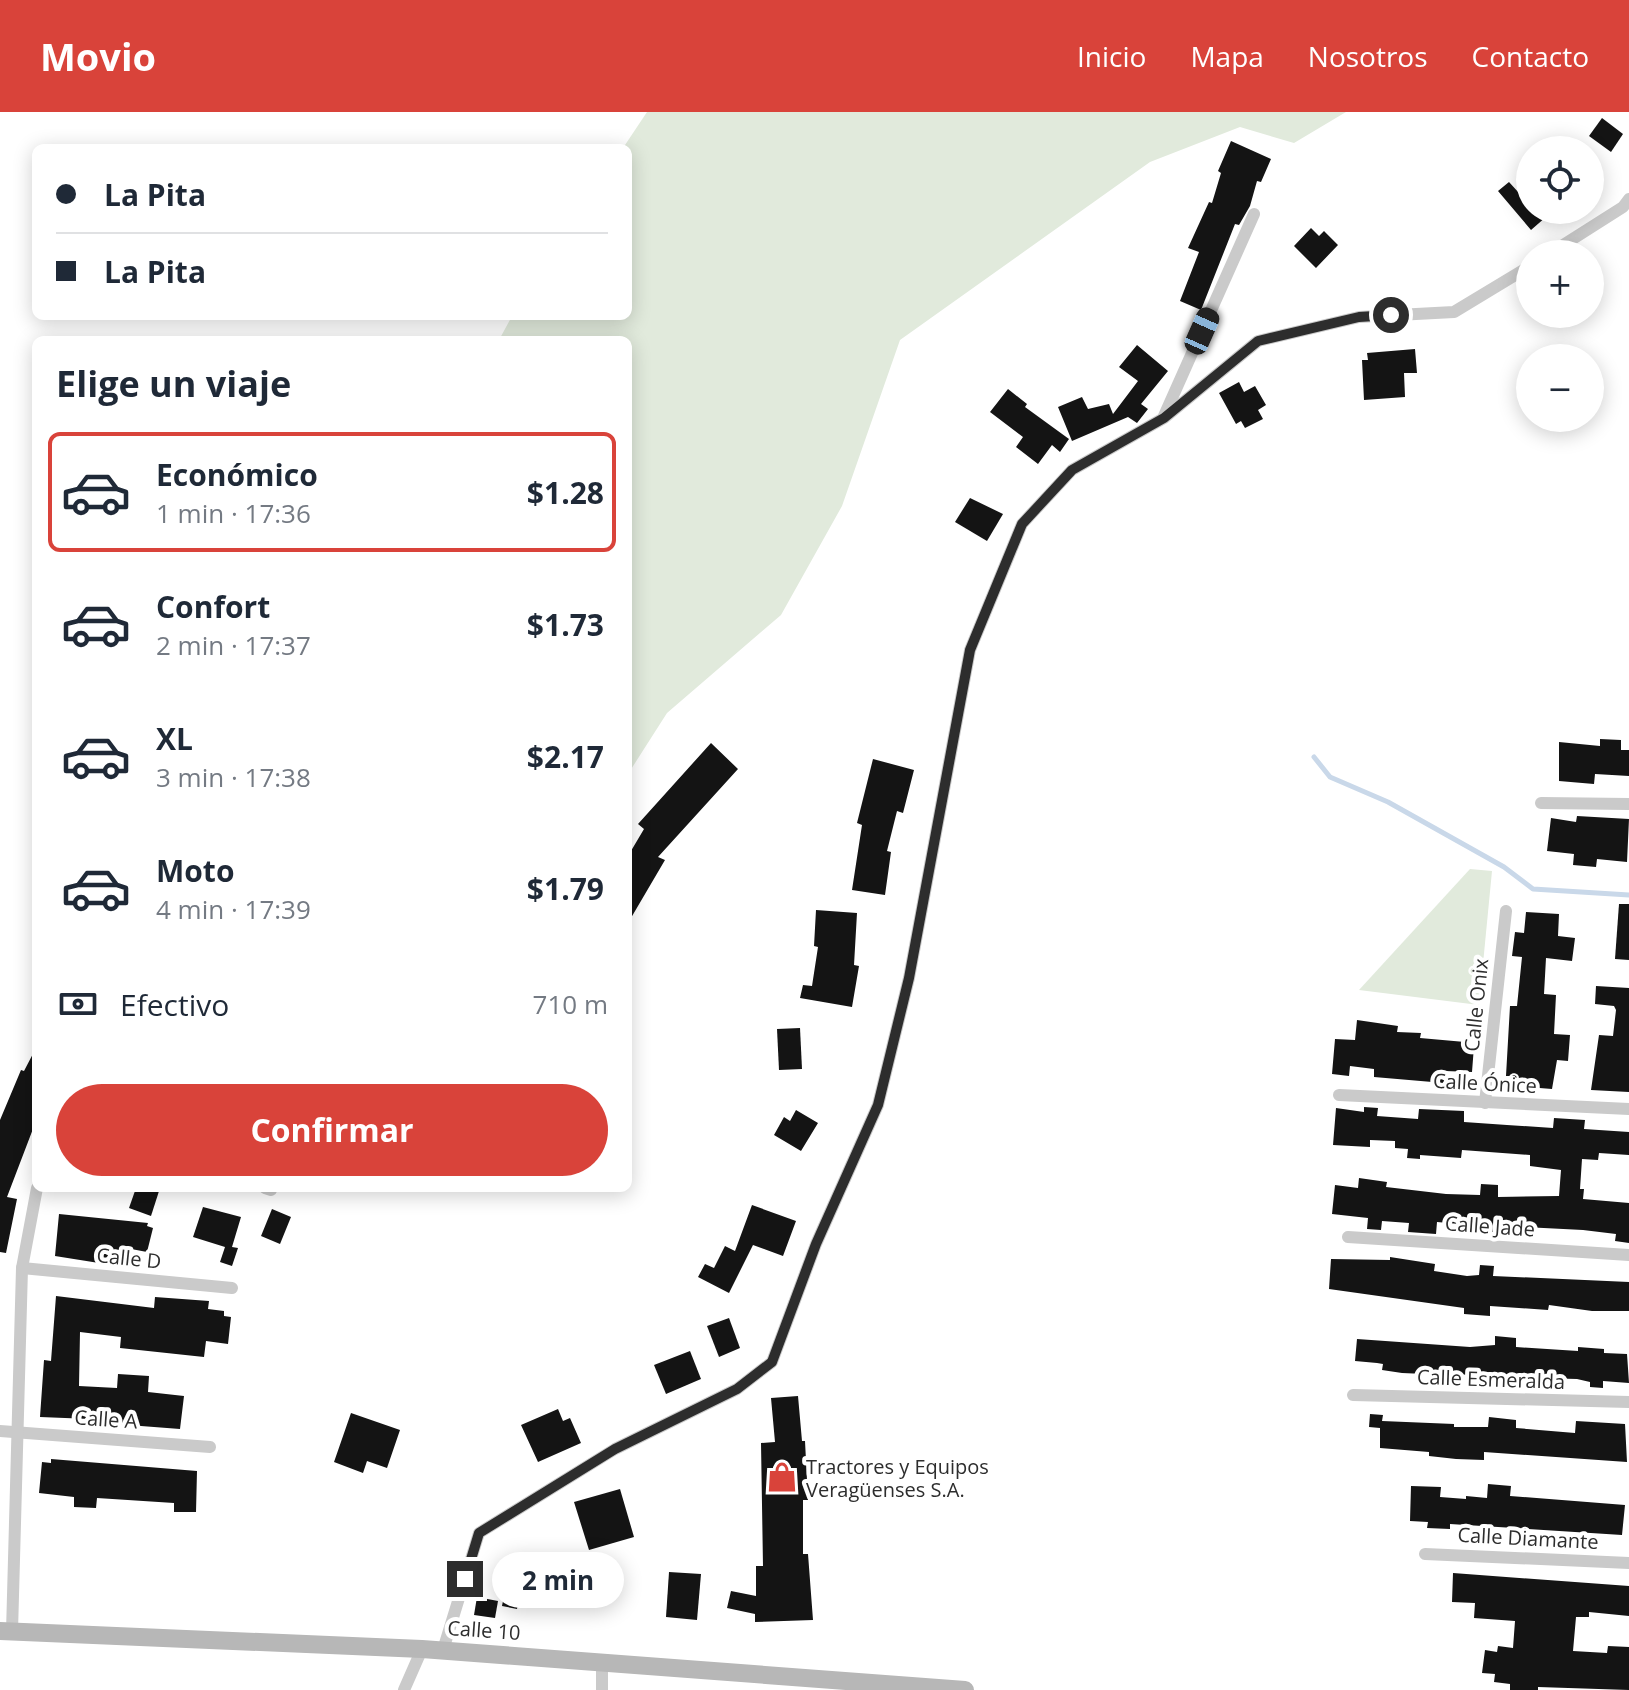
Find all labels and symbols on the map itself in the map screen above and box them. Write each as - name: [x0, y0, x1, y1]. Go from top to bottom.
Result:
- route start: [1373, 297, 1409, 333]
- car: [1181, 304, 1223, 358]
- street label: Calle Onix: [1458, 957, 1494, 1053]
- street label: Calle Ónice: [1432, 1067, 1538, 1099]
- street label: Calle Jade: [1444, 1209, 1536, 1243]
- street label: Calle D: [95, 1241, 163, 1275]
- street label: Calle Esmeralda: [1416, 1363, 1566, 1395]
- street label: Calle A: [74, 1403, 139, 1435]
- place label: Tractores y Equipos Veragüenses S.A.: [806, 1453, 989, 1503]
- shop icon: Tractores y Equipos Veragüenses S.A.: [765, 1460, 799, 1494]
- street label: Calle Diamante: [1457, 1521, 1599, 1555]
- callout: 2 min: [493, 1551, 625, 1607]
- route end: [447, 1561, 483, 1597]
- street label: Calle 10: [447, 1614, 521, 1646]

